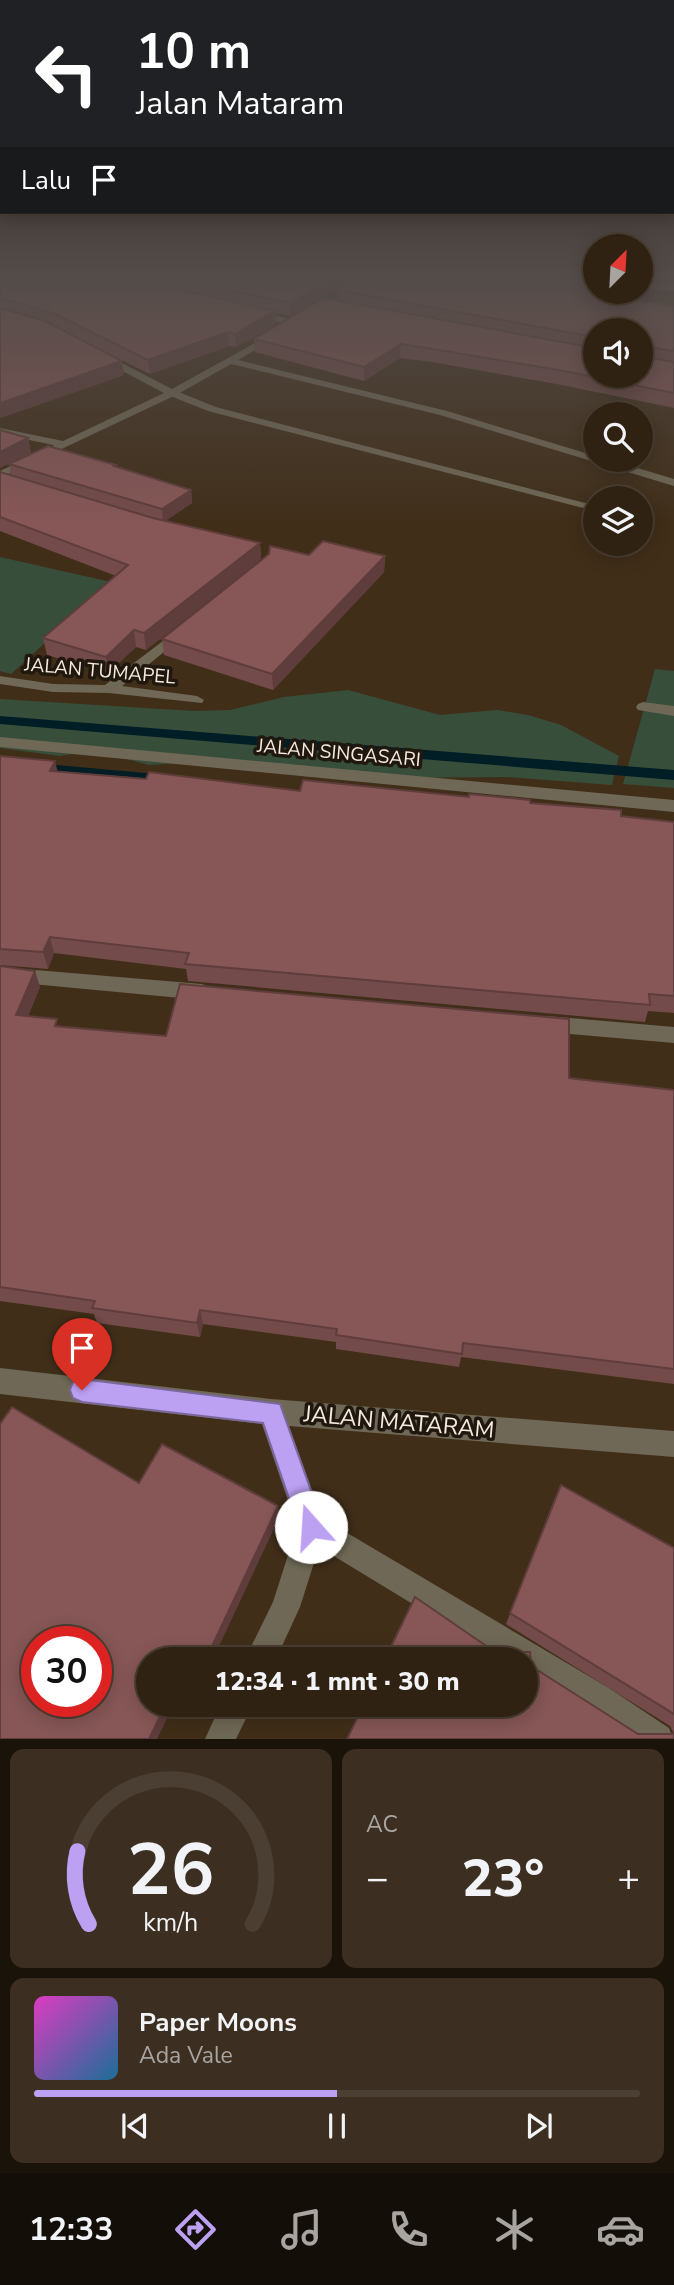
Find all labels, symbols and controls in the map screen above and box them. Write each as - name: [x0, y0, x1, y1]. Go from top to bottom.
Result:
- text: 10 m: [136, 18, 251, 85]
- icon: left: [21, 28, 112, 119]
- text: Jalan Mataram: [136, 82, 344, 125]
- icon: arrive: [85, 161, 123, 199]
- text: Lalu: [21, 163, 71, 198]
- north arrow: [583, 234, 653, 304]
- map controls: [583, 234, 653, 556]
- button: sound: [583, 318, 653, 388]
- button: search: [583, 402, 653, 472]
- button: layers: [583, 486, 653, 556]
- street label: JALAN TUMAPEL: [22, 651, 177, 691]
- street label: JALAN SINGASARI: [255, 733, 422, 773]
- pin: [52, 1318, 112, 1390]
- icon: arrive: [63, 1329, 101, 1367]
- street label: JALAN MATARAM: [302, 1398, 496, 1446]
- position arrow: [274, 1490, 348, 1564]
- speed limit sign: 30: [21, 1626, 112, 1717]
- text: 12:34 · 1 mnt · 30 m: [214, 1664, 460, 1699]
- text: AC: [366, 1809, 398, 1840]
- text: 26: [127, 1821, 215, 1921]
- text: 23°: [462, 1843, 544, 1914]
- text: −: [366, 1853, 389, 1904]
- text: +: [617, 1853, 640, 1904]
- text: km/h: [143, 1906, 199, 1940]
- text: Paper Moons: [139, 2005, 297, 2040]
- text: Ada Vale: [139, 2040, 233, 2071]
- icon: previous: [116, 2107, 154, 2145]
- icon: pause: [318, 2107, 356, 2145]
- icon: next: [520, 2107, 558, 2145]
- icon: directions: [171, 2205, 220, 2254]
- icon: music: [277, 2205, 326, 2254]
- icon: phone: [384, 2205, 433, 2254]
- icon: climate: [490, 2205, 539, 2254]
- icon: car: [596, 2205, 645, 2254]
- text: 12:33: [29, 2208, 113, 2251]

